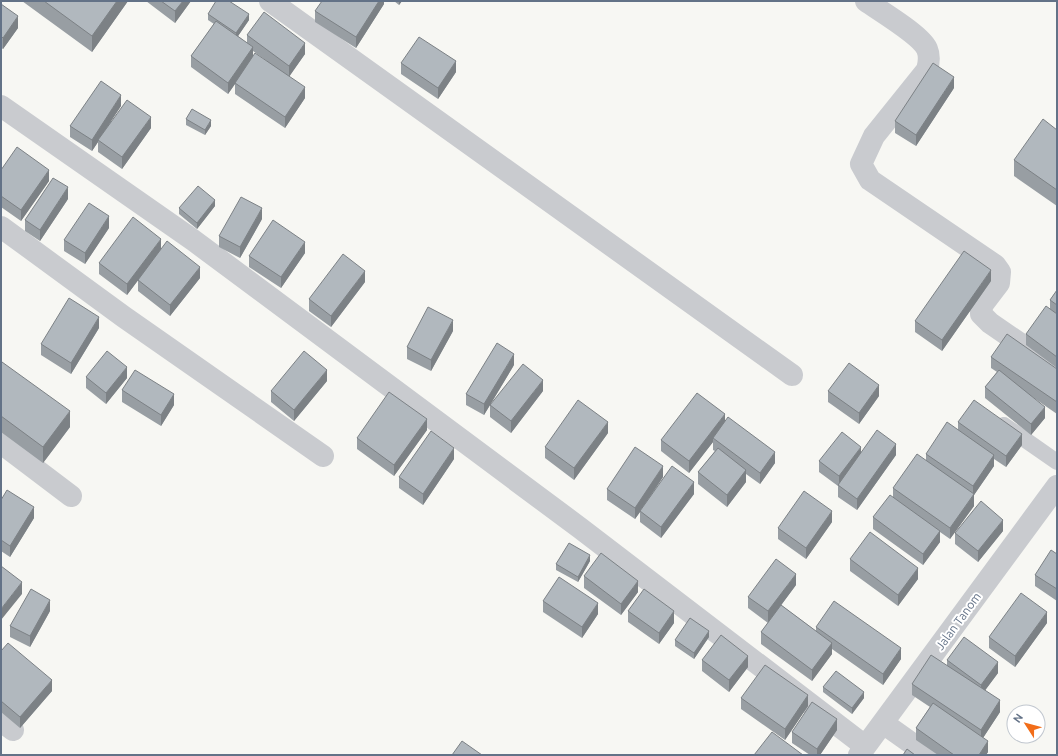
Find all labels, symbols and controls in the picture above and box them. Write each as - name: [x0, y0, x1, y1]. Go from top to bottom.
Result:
- street label: Jalan Tanom: [933, 590, 983, 652]
- north arrow: [1006, 704, 1046, 744]
- text: N: [1011, 711, 1025, 725]

